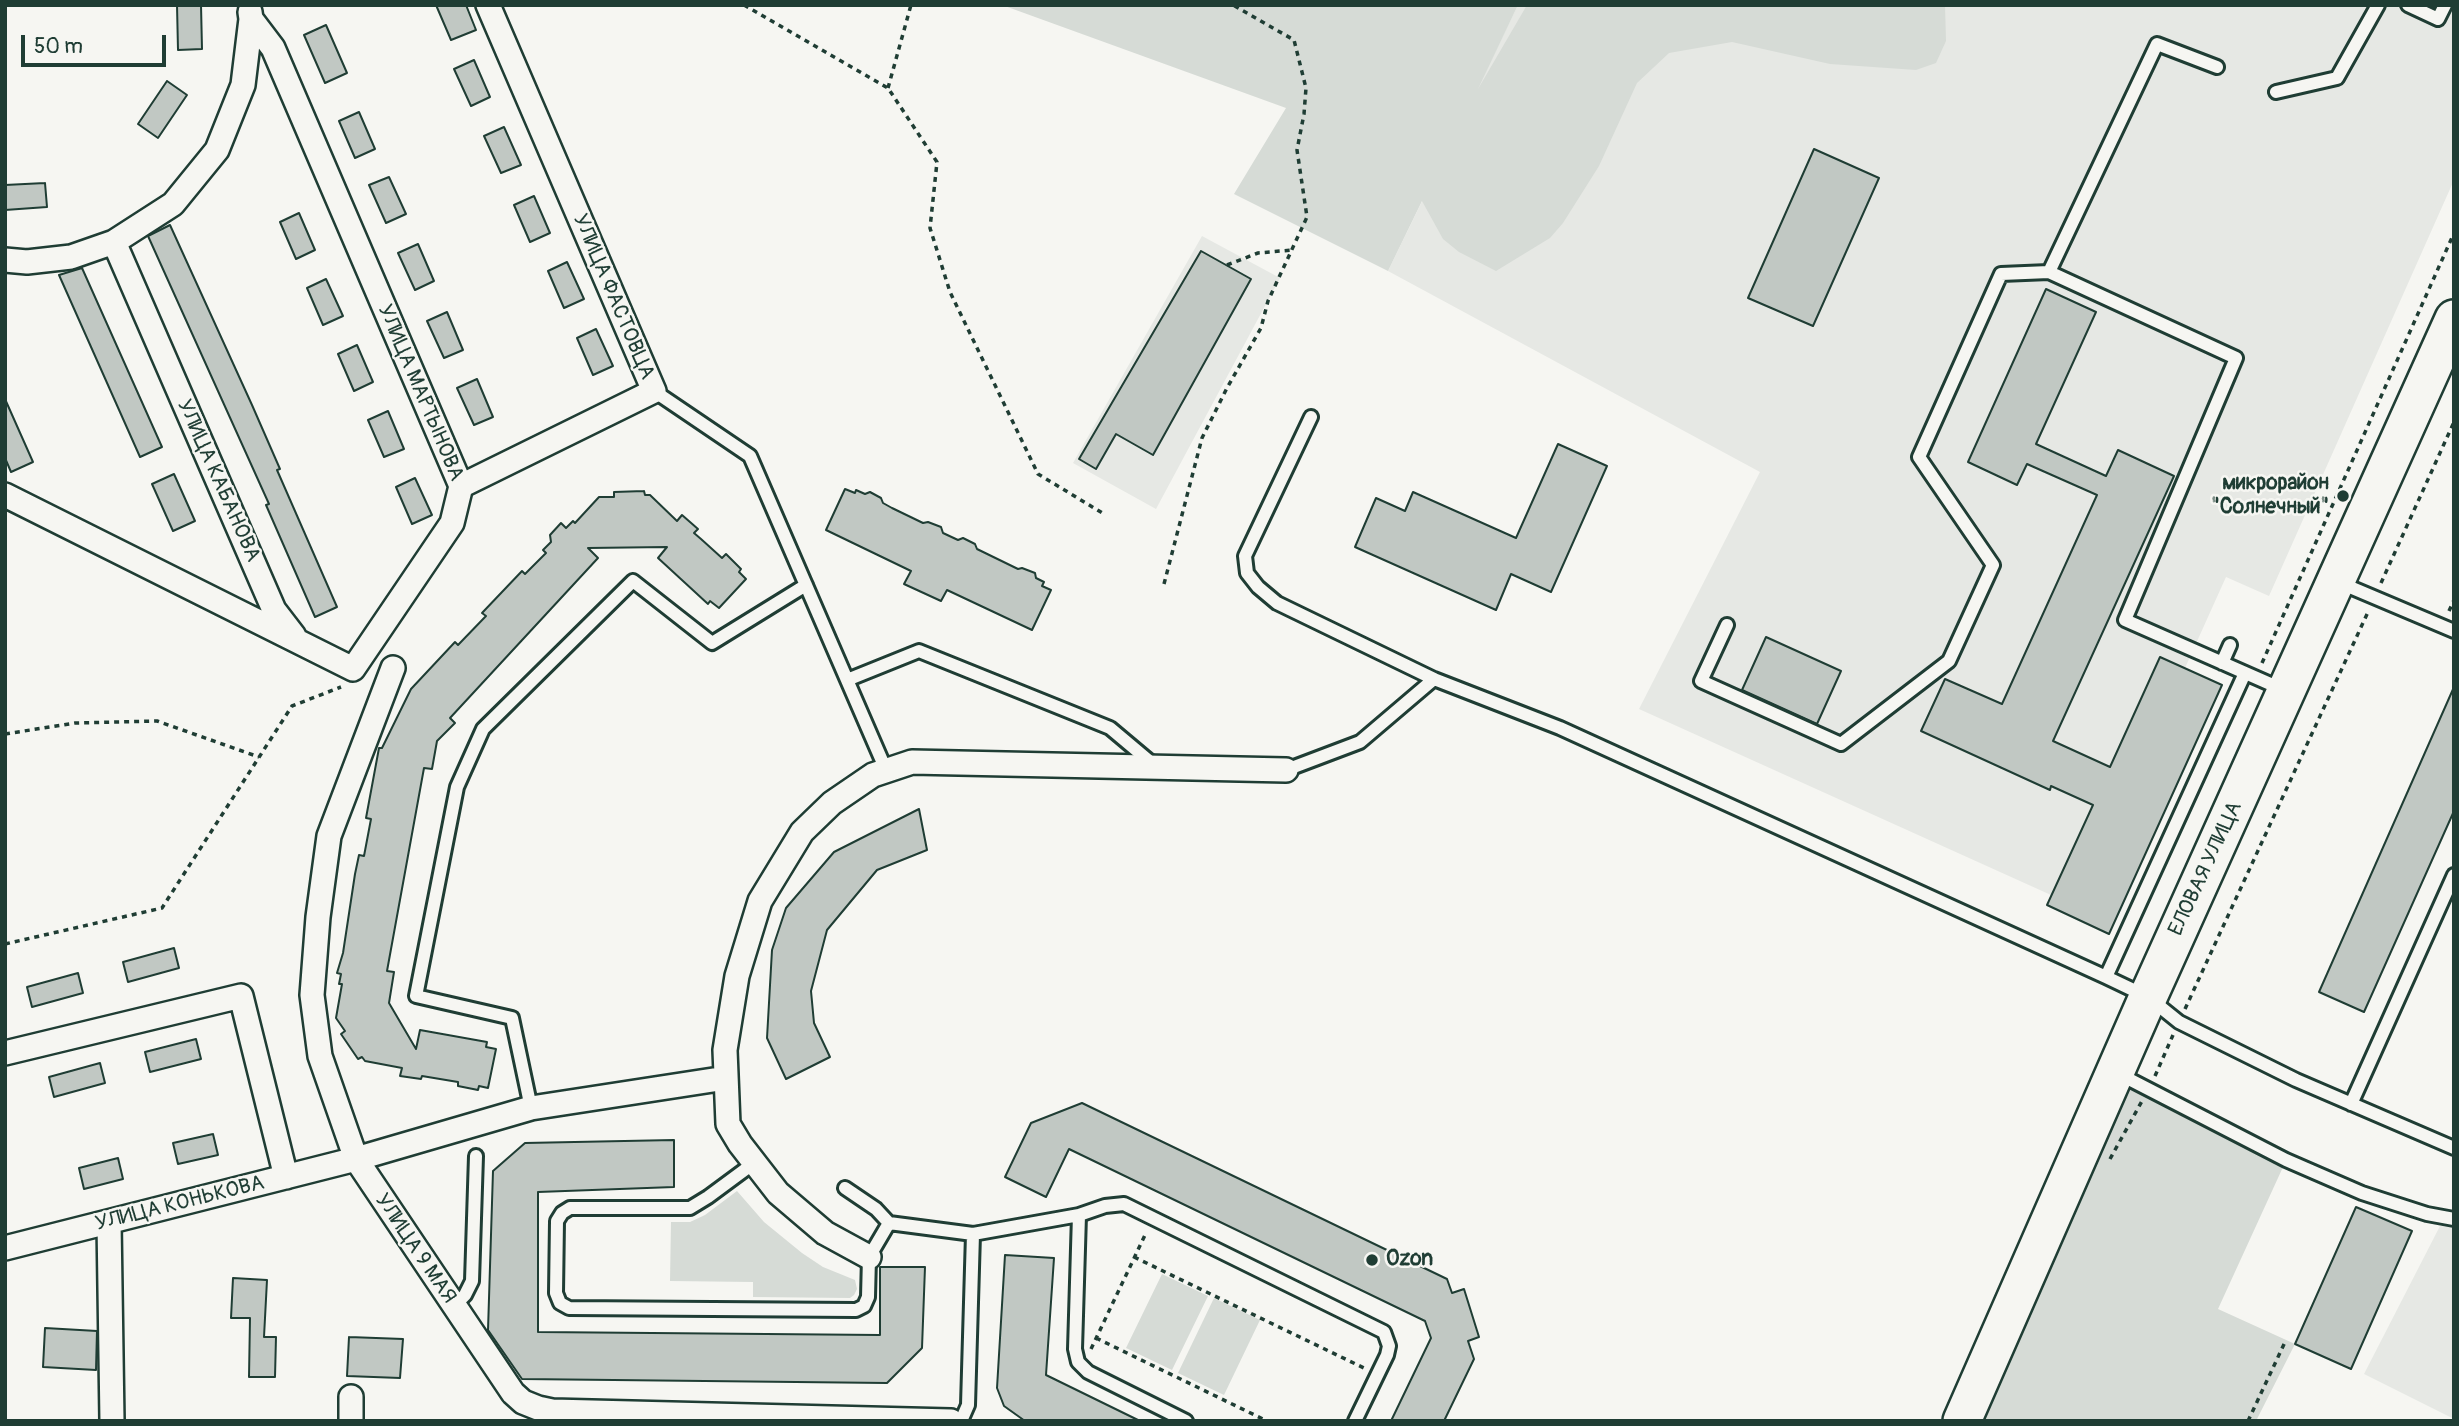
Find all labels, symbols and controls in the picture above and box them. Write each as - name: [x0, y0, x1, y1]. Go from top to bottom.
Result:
- scale bar: [24, 21, 170, 65]
- text: 50 m: [34, 33, 83, 60]
- street label: УЛИЦА ФАСТОВЦА: [567, 211, 659, 383]
- street label: УЛИЦА МАРТЫНОВА: [371, 301, 469, 485]
- street label: УЛИЦА КАБАНОВА: [171, 396, 265, 566]
- place label: микрорайон "Солнечный": [2211, 471, 2329, 521]
- marker: микрорайон "Солнечный": [2335, 488, 2351, 504]
- street label: ЕЛОВАЯ УЛИЦА: [2164, 798, 2248, 940]
- street label: УЛИЦА КОНЬКОВА: [93, 1171, 267, 1237]
- street label: УЛИЦА 9 МАЯ: [369, 1189, 461, 1309]
- place label: Ozon: [1386, 1247, 1433, 1273]
- marker: Ozon: [1364, 1252, 1380, 1268]

